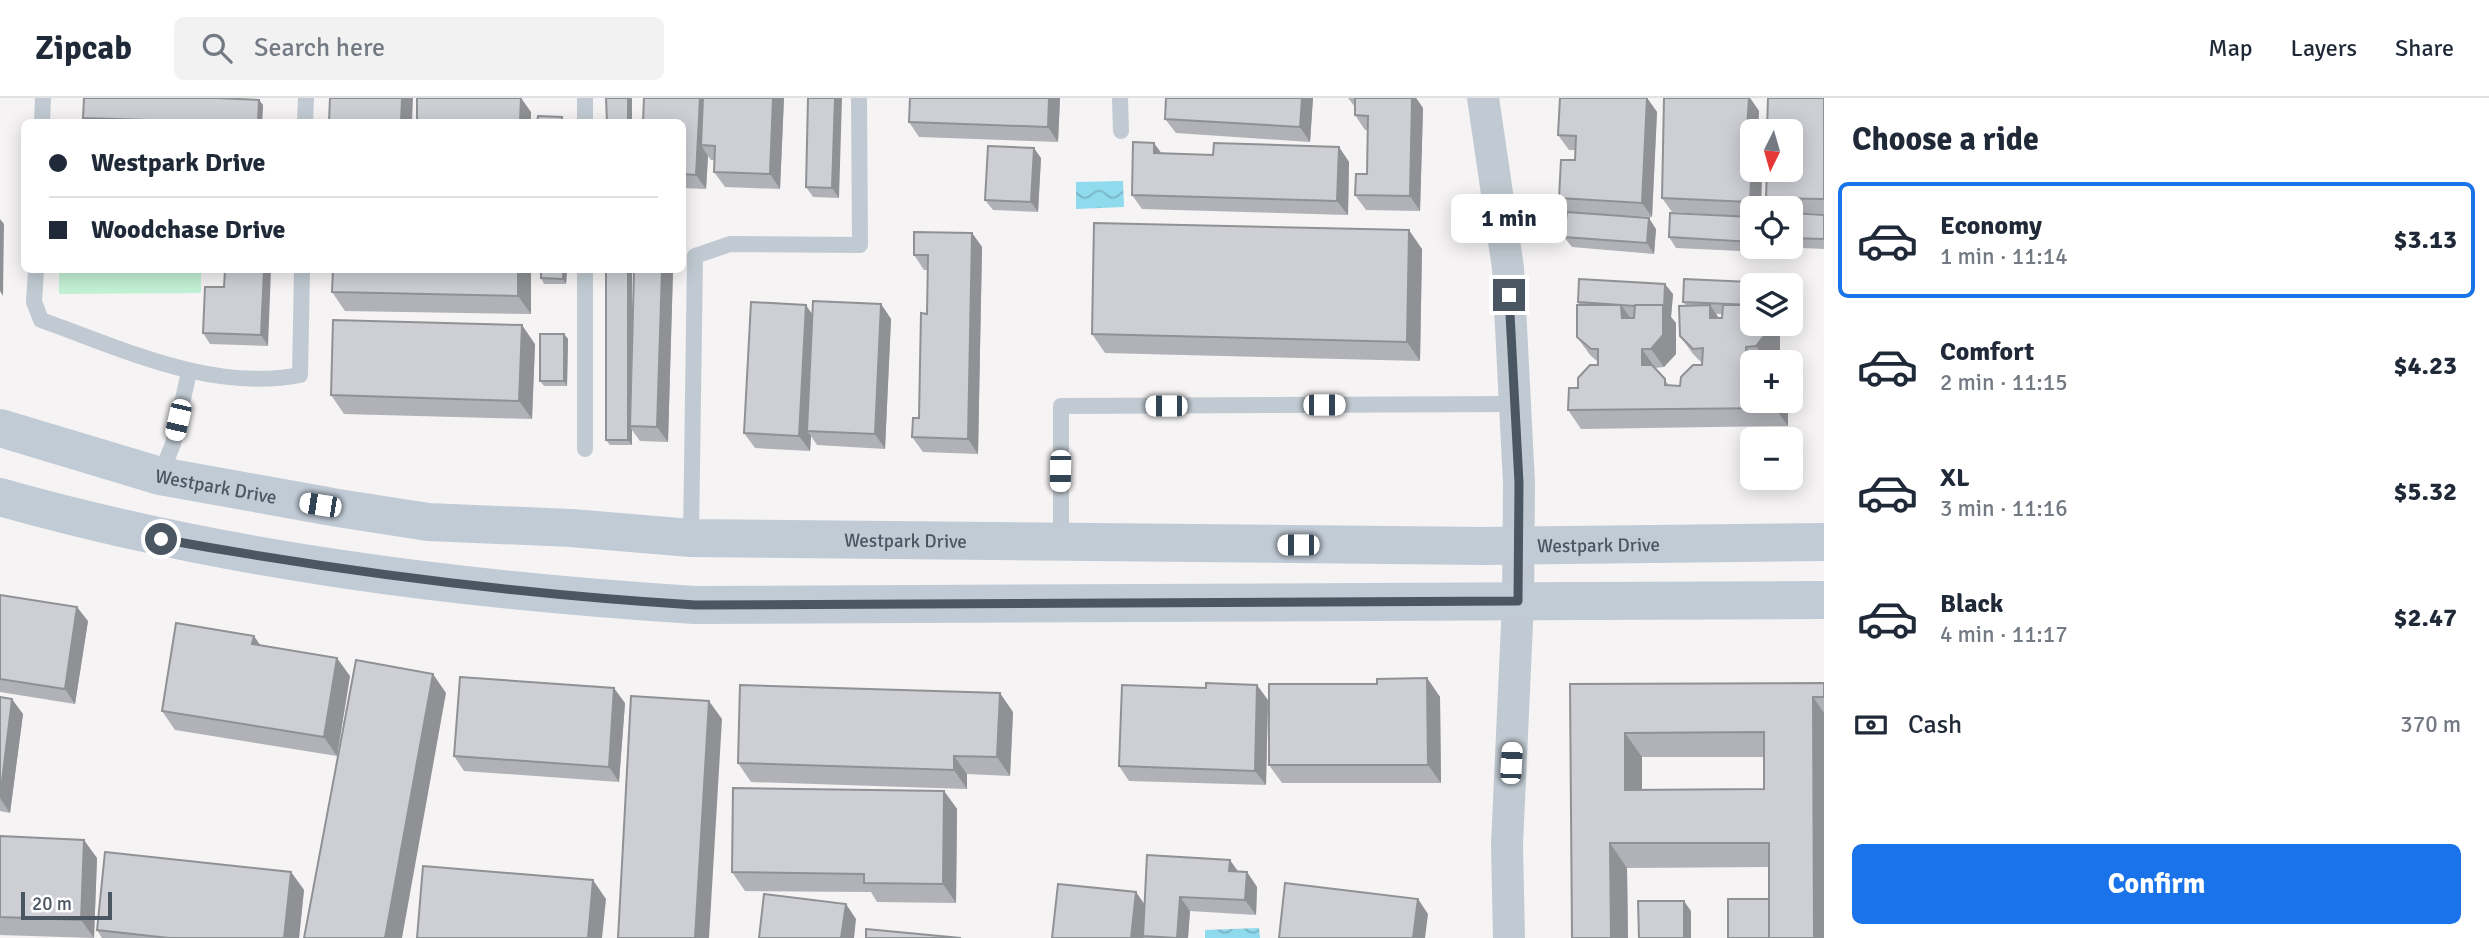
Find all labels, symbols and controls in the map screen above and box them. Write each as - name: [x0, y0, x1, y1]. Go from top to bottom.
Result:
- search box: [174, 17, 664, 80]
- text: Zipcab: [35, 28, 132, 69]
- icon: search: [198, 29, 236, 67]
- text: Search here: [254, 32, 385, 64]
- text: Map: [2208, 33, 2253, 63]
- text: Layers: [2291, 33, 2357, 63]
- text: Share: [2395, 33, 2454, 63]
- north arrow: [1740, 119, 1802, 182]
- map controls: [1740, 119, 1803, 490]
- text: Choose a ride: [1852, 120, 2039, 159]
- text: Westpark Drive: [91, 147, 266, 179]
- callout: 1 min: [1451, 194, 1567, 242]
- button: locate: [1740, 196, 1803, 259]
- text: 1 min: [1481, 204, 1537, 233]
- icon: car: [1856, 209, 1919, 272]
- text: Economy: [1940, 210, 2042, 242]
- text: Woodchase Drive: [91, 214, 285, 246]
- text: $3.13: [2393, 224, 2457, 256]
- text: 1 min · 11:14: [1940, 242, 2068, 271]
- button: layers: [1740, 273, 1803, 336]
- route end: [1493, 279, 1525, 311]
- icon: car: [1856, 335, 1919, 398]
- text: Comfort: [1940, 336, 2034, 368]
- button: +: [1740, 350, 1803, 413]
- text: $4.23: [2393, 350, 2457, 382]
- text: 2 min · 11:15: [1940, 368, 2068, 397]
- car: [1304, 395, 1346, 416]
- car: [1146, 396, 1188, 417]
- car: [164, 397, 193, 443]
- button: −: [1740, 427, 1803, 490]
- car: [1050, 450, 1071, 492]
- icon: car: [1856, 461, 1919, 524]
- text: XL: [1940, 462, 1970, 494]
- street label: Westpark Drive: [153, 464, 278, 510]
- text: $5.32: [2393, 476, 2457, 508]
- car: [298, 491, 343, 519]
- text: 3 min · 11:16: [1940, 494, 2068, 523]
- route start: [145, 523, 177, 555]
- street label: Westpark Drive: [844, 529, 967, 554]
- street label: Westpark Drive: [1537, 533, 1660, 558]
- car: [1278, 535, 1320, 556]
- icon: car: [1856, 587, 1919, 650]
- text: Black: [1940, 588, 2003, 620]
- text: $2.47: [2393, 602, 2457, 634]
- text: 4 min · 11:17: [1940, 620, 2068, 649]
- icon: cash: [1852, 706, 1890, 744]
- text: Cash: [1908, 709, 1962, 741]
- text: 370 m: [2400, 710, 2461, 739]
- car: [1500, 741, 1523, 785]
- button: Confirm: [1852, 844, 2461, 924]
- scale bar: [21, 889, 112, 921]
- text: 20 m: [32, 892, 72, 916]

